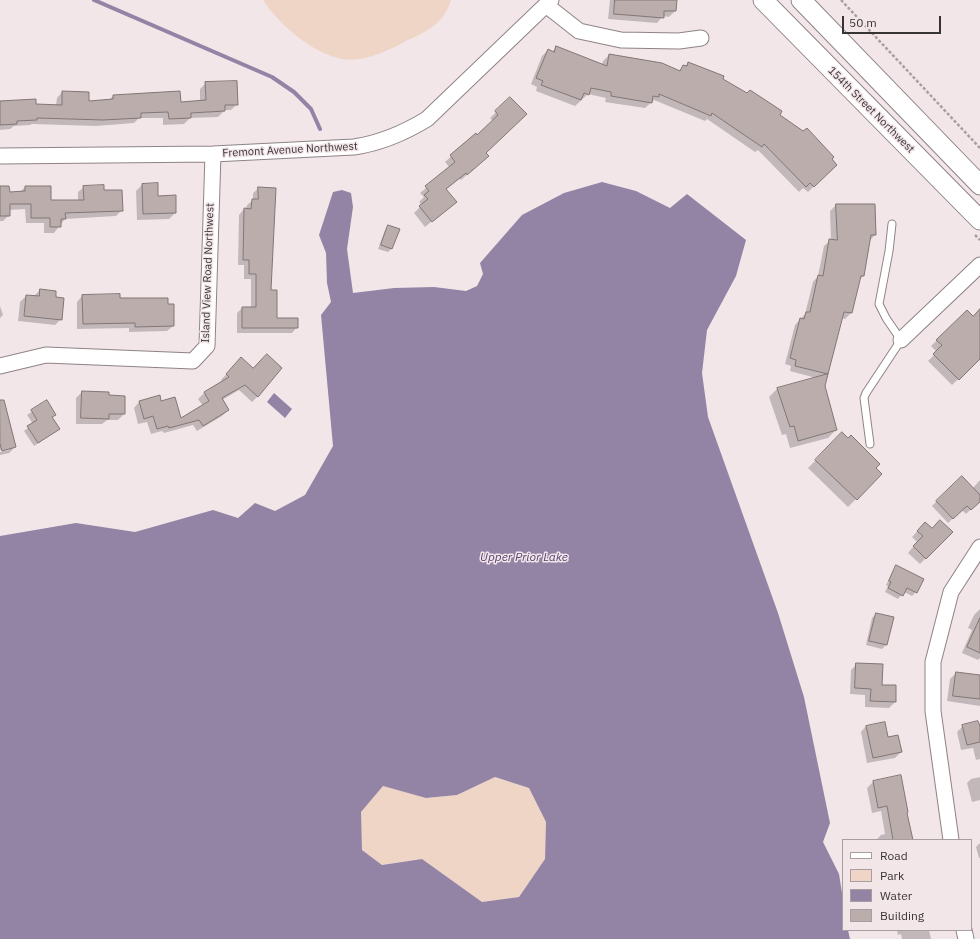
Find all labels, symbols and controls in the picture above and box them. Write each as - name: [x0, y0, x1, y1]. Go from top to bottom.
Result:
- scale bar: [844, 8, 943, 34]
- text: 50 m: [849, 15, 877, 30]
- street label: 154th Street Northwest: [825, 64, 917, 156]
- street label: Fremont Avenue Northwest: [222, 140, 358, 160]
- street label: Island View Road Northwest: [199, 203, 217, 343]
- water label: Upper Prior Lake: [480, 551, 568, 565]
- legend: [842, 839, 972, 931]
- text: Road: [880, 848, 908, 863]
- text: Park: [880, 868, 904, 883]
- text: Water: [880, 888, 912, 903]
- text: Building: [880, 908, 924, 923]

